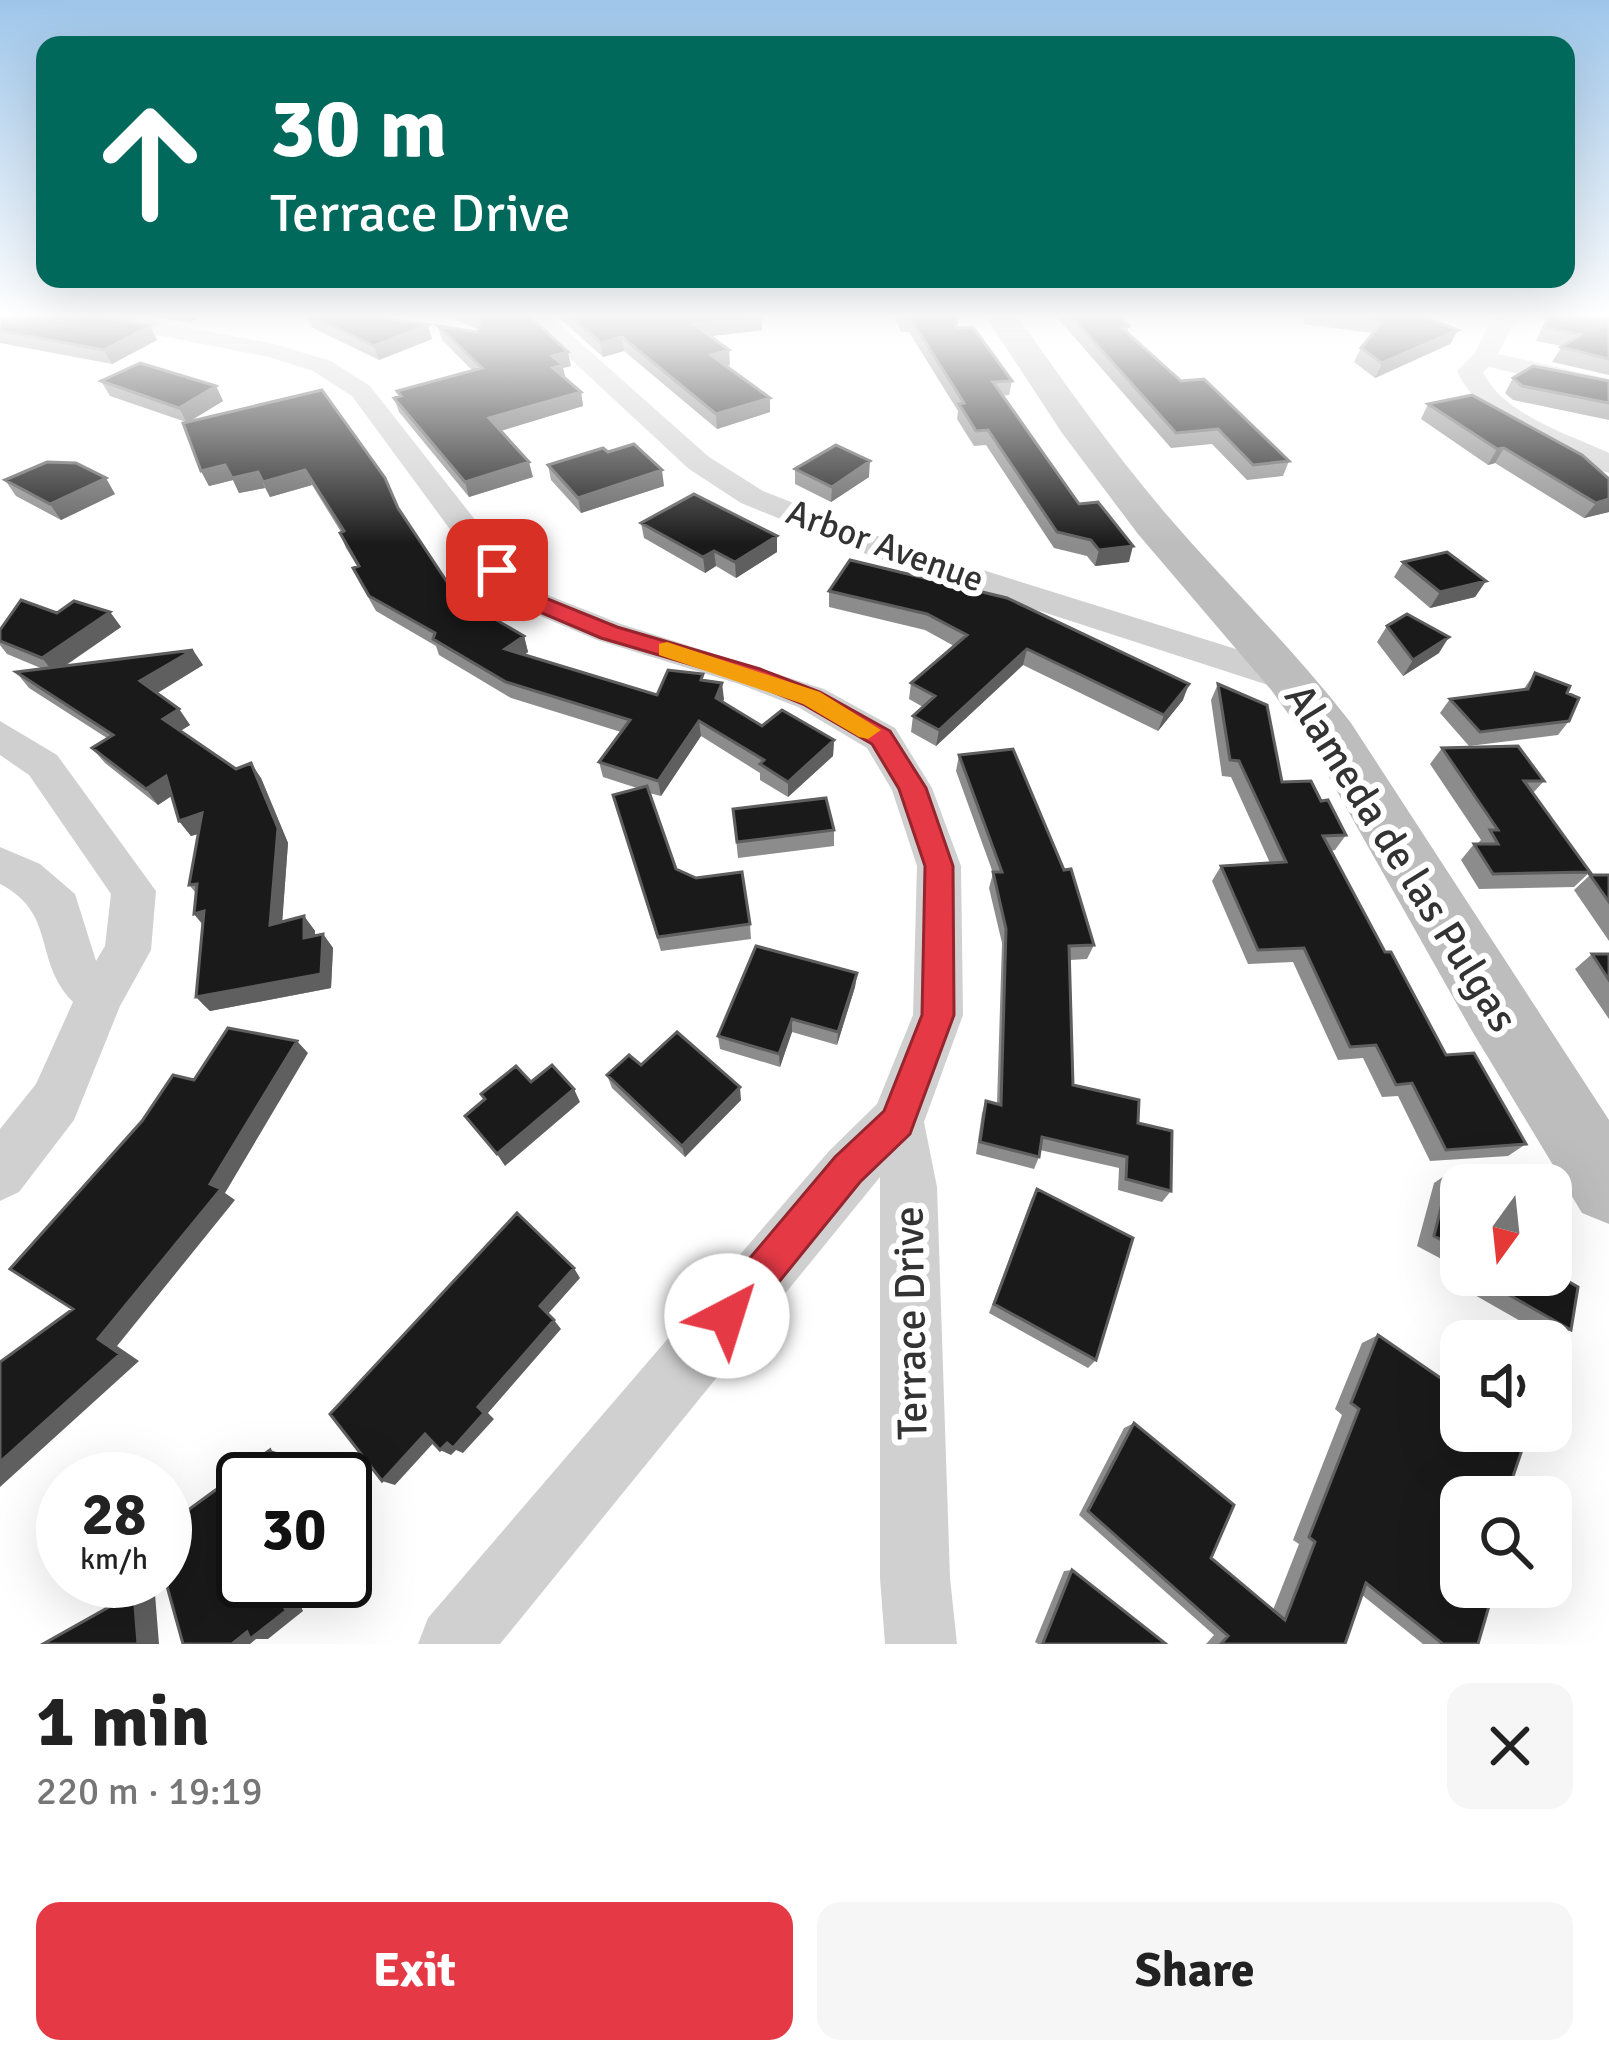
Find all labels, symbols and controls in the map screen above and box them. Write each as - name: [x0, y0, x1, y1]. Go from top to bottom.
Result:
- text: 30 m: [270, 77, 447, 181]
- icon: ahead: [72, 84, 228, 240]
- text: Terrace Drive: [270, 180, 570, 247]
- street label: Arbor Avenue: [780, 490, 990, 602]
- pin: [446, 519, 548, 621]
- icon: arrive: [464, 537, 530, 603]
- street label: Alameda de las Pulgas: [1273, 675, 1529, 1041]
- north arrow: [1440, 1164, 1572, 1296]
- map controls: [1440, 1164, 1572, 1608]
- street label: Terrace Drive: [883, 1206, 939, 1440]
- position arrow: [664, 1253, 790, 1379]
- button: sound: [1440, 1320, 1572, 1452]
- speed limit sign: 30: [216, 1452, 372, 1608]
- button: search: [1440, 1476, 1572, 1608]
- text: 28: [82, 1478, 146, 1552]
- text: km/h: [80, 1541, 148, 1578]
- text: 1 min: [36, 1677, 210, 1766]
- button: close: [1447, 1683, 1573, 1809]
- text: 220 m · 19:19: [36, 1767, 263, 1815]
- button: Exit: [36, 1902, 793, 2040]
- button: Share: [817, 1902, 1573, 2040]

